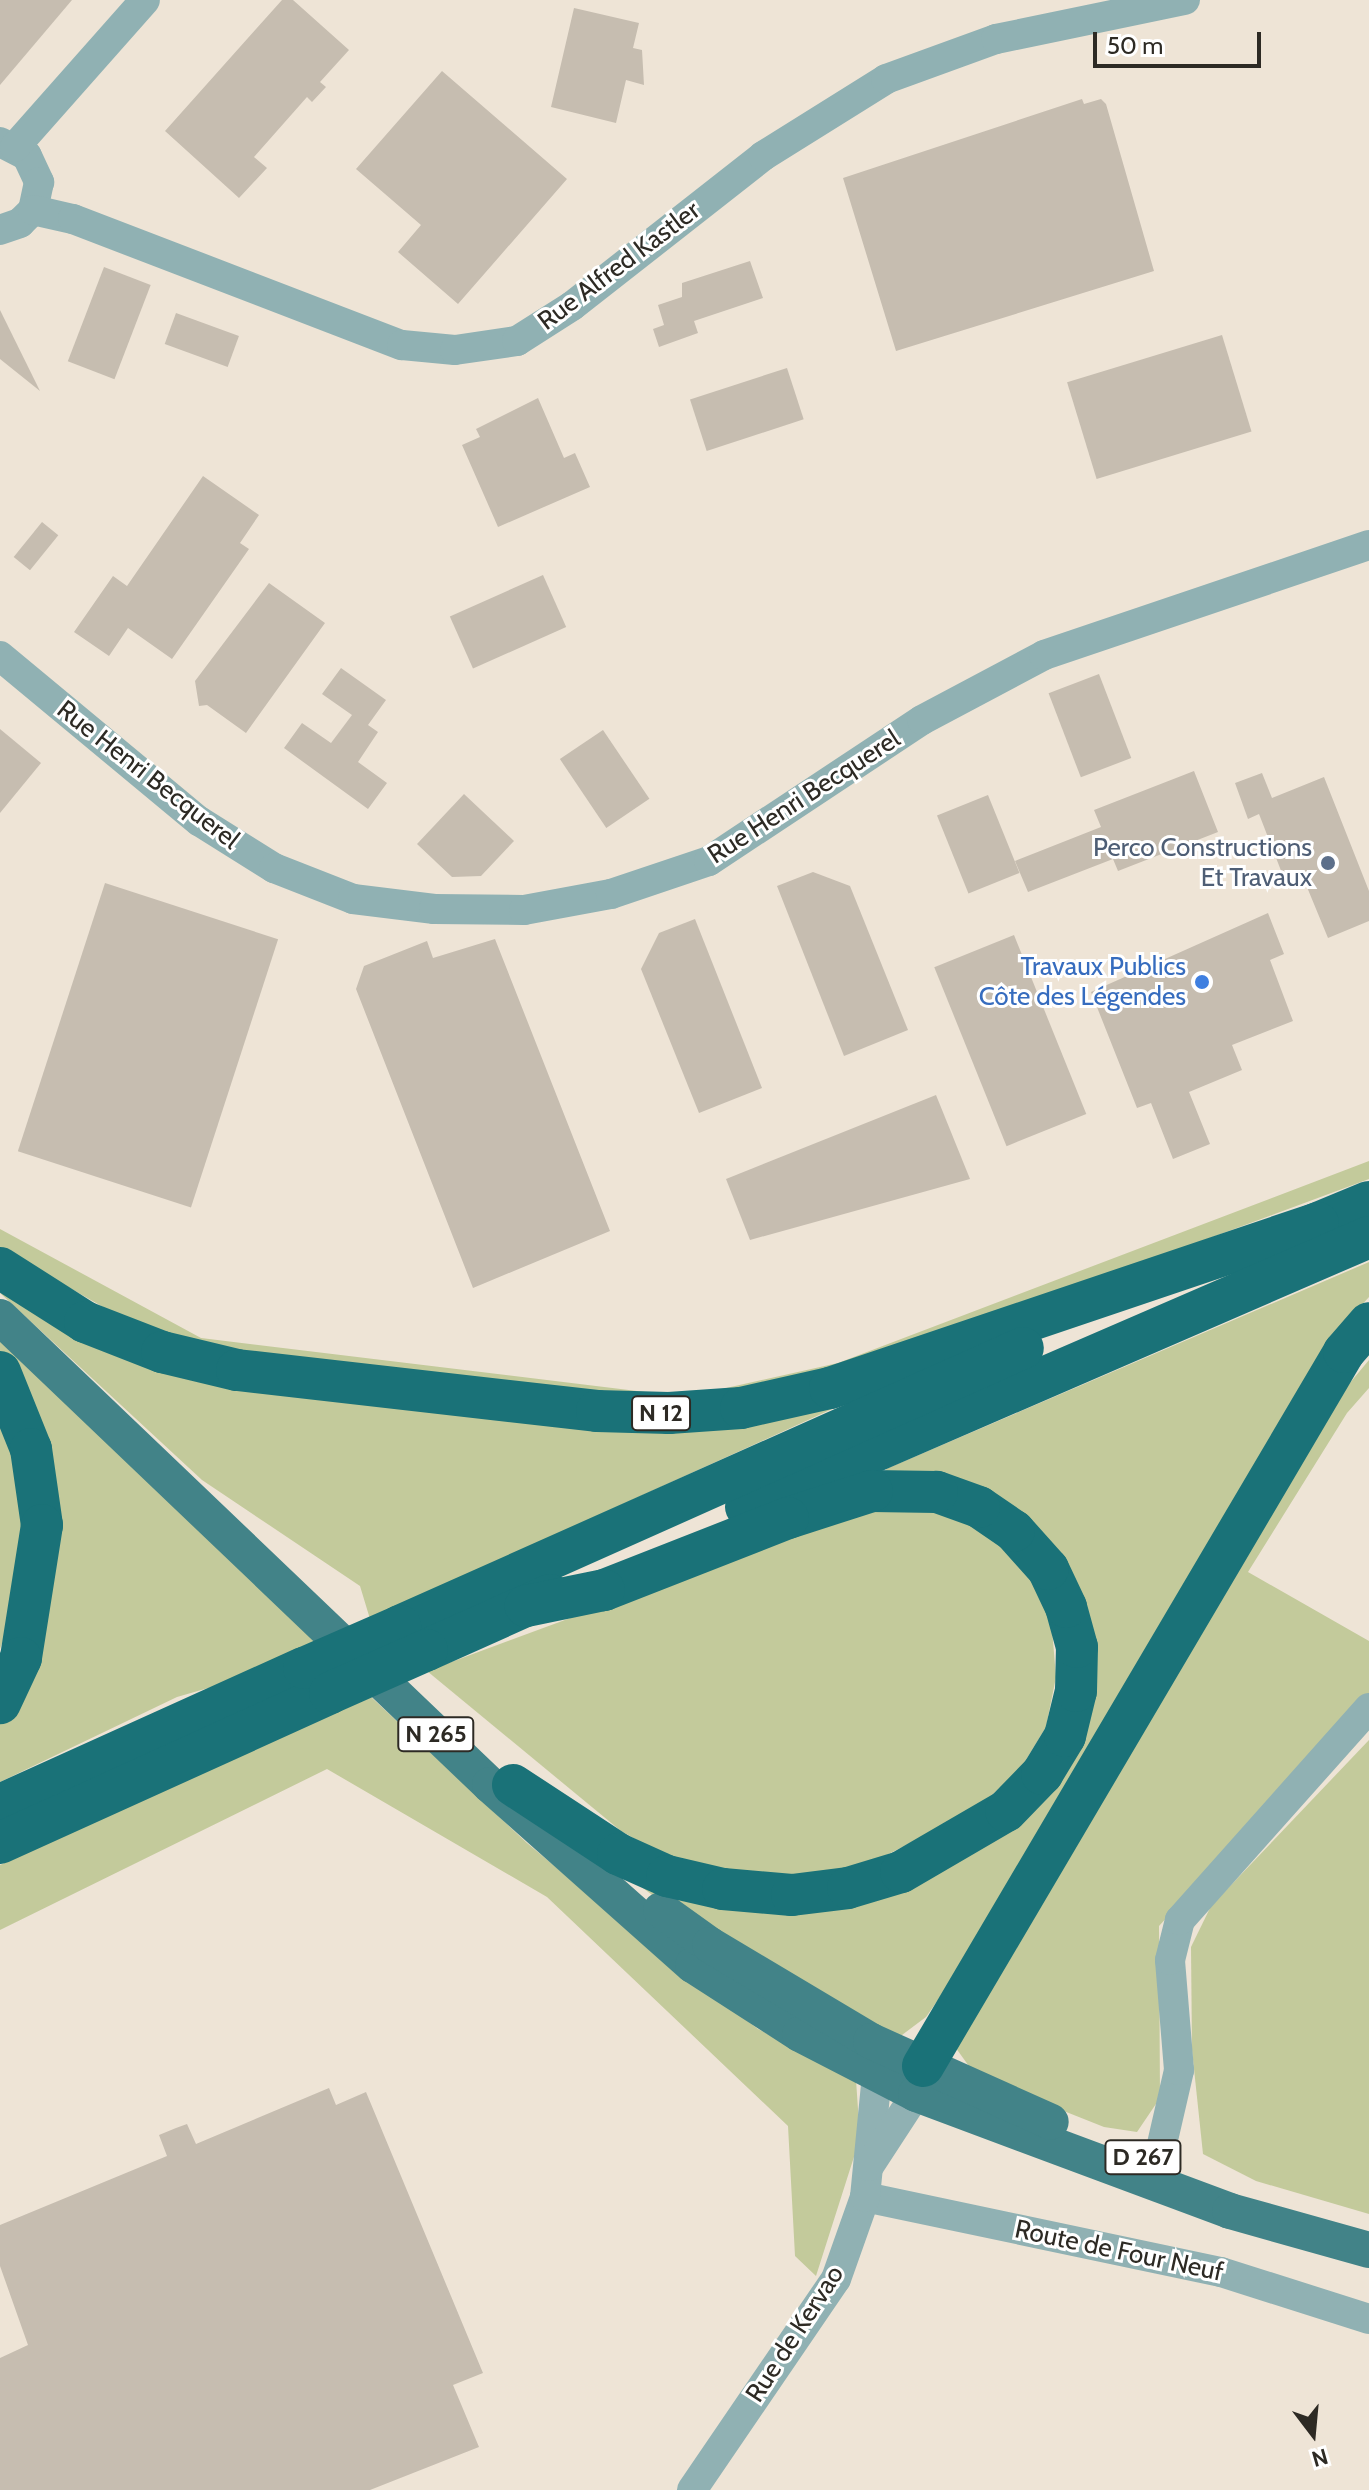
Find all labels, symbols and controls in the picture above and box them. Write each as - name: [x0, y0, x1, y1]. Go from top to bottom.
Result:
- scale bar: [1097, 16, 1265, 66]
- text: 50 m: [1107, 31, 1163, 60]
- street label: Rue Alfred Kastler: [532, 195, 706, 337]
- street label: Rue Henri Becquerel: [51, 694, 245, 856]
- street label: Rue Henri Becquerel: [702, 723, 906, 871]
- place label: Perco Constructions Et Travaux: [1093, 832, 1312, 894]
- marker: Perco Constructions Et Travaux: [1319, 854, 1337, 872]
- place label: Travaux Publics Côte des Légendes: [979, 951, 1186, 1012]
- marker: Travaux Publics Côte des Légendes: [1193, 973, 1211, 991]
- road number: N 12: [631, 1393, 691, 1433]
- road number: N 265: [396, 1714, 476, 1754]
- road number: D 267: [1103, 2137, 1183, 2177]
- street label: Route de Four Neuf: [1012, 2214, 1226, 2288]
- street label: Rue de Kervao: [739, 2260, 851, 2408]
- north arrow: [1273, 2394, 1353, 2474]
- text: N: [1309, 2442, 1331, 2473]

